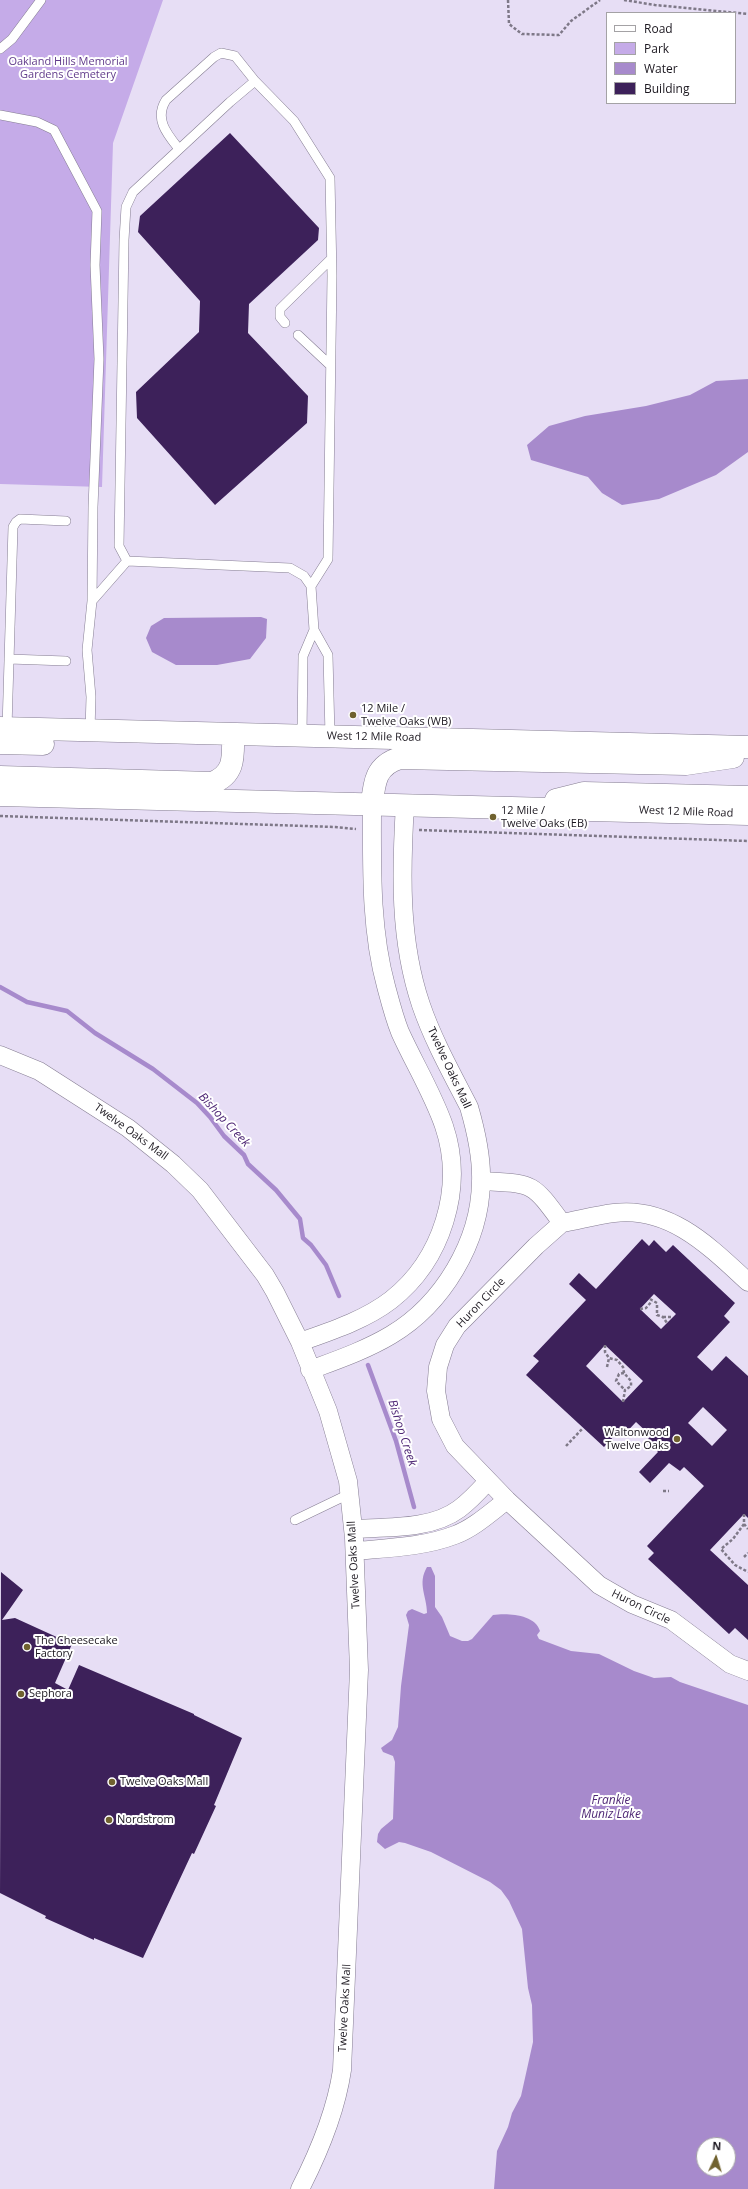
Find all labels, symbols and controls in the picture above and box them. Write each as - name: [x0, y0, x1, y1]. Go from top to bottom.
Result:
- legend: [606, 12, 736, 104]
- text: Road: [644, 20, 673, 37]
- text: Park: [644, 40, 669, 57]
- park label: Oakland Hills Memorial Gardens Cemetery: [8, 55, 128, 81]
- text: Water: [644, 60, 678, 77]
- text: Building: [644, 80, 689, 97]
- place label: 12 Mile / Twelve Oaks (WB): [361, 702, 451, 728]
- marker: 12 Mile / Twelve Oaks (WB): [348, 710, 358, 720]
- street label: West 12 Mile Road: [327, 730, 421, 744]
- place label: 12 Mile / Twelve Oaks (EB): [501, 804, 587, 830]
- street label: West 12 Mile Road: [639, 804, 733, 820]
- marker: 12 Mile / Twelve Oaks (EB): [488, 812, 498, 822]
- street label: Twelve Oaks Mall: [424, 1025, 474, 1111]
- water label: Bishop Creek: [195, 1090, 253, 1150]
- street label: Twelve Oaks Mall: [91, 1101, 171, 1163]
- street label: Huron Circle: [454, 1275, 508, 1331]
- water label: Bishop Creek: [385, 1398, 419, 1468]
- place label: Waltonwood Twelve Oaks: [604, 1426, 669, 1452]
- marker: Waltonwood Twelve Oaks: [672, 1434, 682, 1444]
- street label: Twelve Oaks Mall: [345, 1521, 363, 1609]
- street label: Huron Circle: [609, 1587, 673, 1627]
- place label: The Cheesecake Factory: [35, 1634, 118, 1660]
- marker: The Cheesecake Factory: [22, 1642, 32, 1652]
- place label: Sephora: [29, 1687, 72, 1701]
- marker: Sephora: [16, 1689, 26, 1699]
- place label: Twelve Oaks Mall: [120, 1775, 208, 1789]
- marker: Twelve Oaks Mall: [107, 1777, 117, 1787]
- water label: Frankie Muniz Lake: [581, 1794, 641, 1822]
- place label: Nordstrom: [117, 1813, 174, 1827]
- marker: Nordstrom: [104, 1815, 114, 1825]
- street label: Twelve Oaks Mall: [336, 1964, 354, 2052]
- north arrow: [696, 2137, 736, 2177]
- text: N: [712, 2138, 722, 2153]

